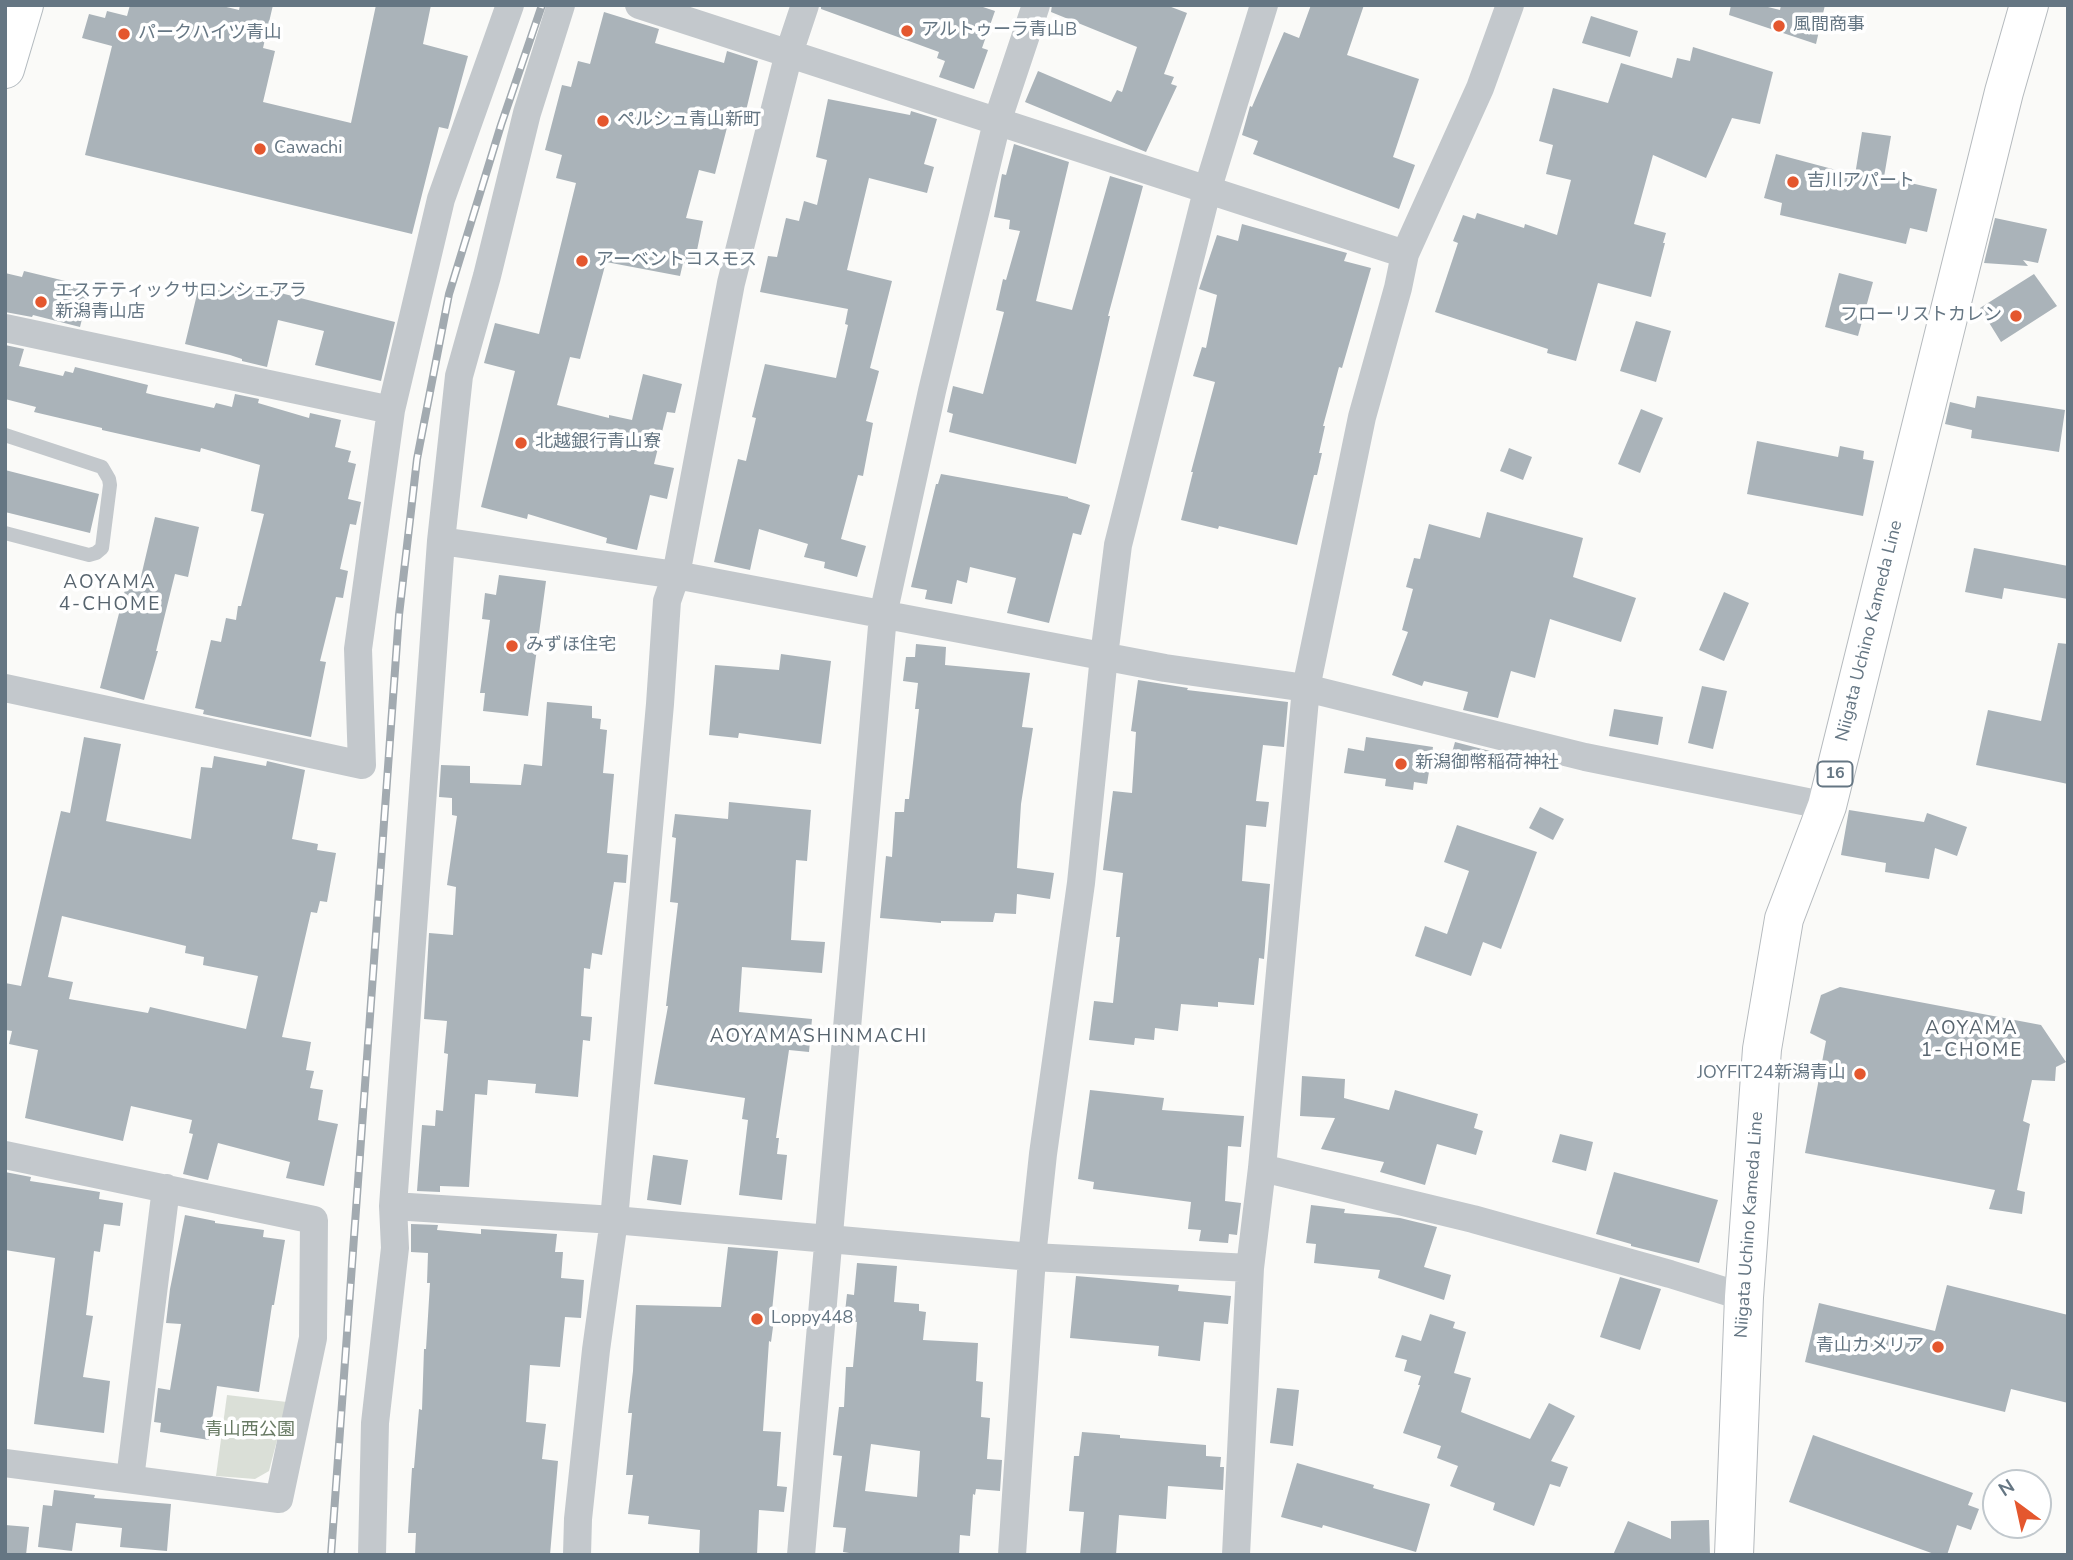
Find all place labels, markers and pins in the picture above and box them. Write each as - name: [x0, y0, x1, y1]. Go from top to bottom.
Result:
- place label: 風間商事: [1793, 15, 1865, 37]
- marker: 風間商事: [1771, 18, 1787, 34]
- place label: アルトゥーラ青山B: [921, 20, 1077, 42]
- place label: パークハイツ青山: [138, 23, 282, 45]
- marker: アルトゥーラ青山B: [899, 23, 915, 39]
- marker: パークハイツ青山: [116, 26, 132, 42]
- place label: ペルシュ青山新町: [617, 110, 761, 132]
- marker: ペルシュ青山新町: [595, 113, 611, 129]
- place label: Cawachi: [274, 138, 343, 160]
- marker: Cawachi: [252, 141, 268, 157]
- place label: 吉川アパート: [1807, 171, 1915, 193]
- marker: 吉川アパート: [1785, 174, 1801, 190]
- place label: アーベントコスモス: [596, 250, 757, 272]
- marker: アーベントコスモス: [574, 253, 590, 269]
- place label: エステティックサロンシェアラ 新潟青山店: [55, 281, 307, 324]
- marker: エステティックサロンシェアラ 新潟青山店: [33, 294, 49, 310]
- place label: フローリストカレン: [1840, 305, 2002, 327]
- marker: フローリストカレン: [2008, 308, 2024, 324]
- place label: 北越銀行青山寮: [535, 432, 661, 454]
- marker: 北越銀行青山寮: [513, 435, 529, 451]
- place label: みずほ住宅: [526, 635, 616, 657]
- marker: みずほ住宅: [504, 638, 520, 654]
- place label: 新潟御幣稲荷神社: [1415, 753, 1559, 775]
- marker: 新潟御幣稲荷神社: [1393, 756, 1409, 772]
- place label: JOYFIT24新潟青山: [1697, 1063, 1846, 1085]
- marker: JOYFIT24新潟青山: [1852, 1066, 1868, 1082]
- place label: Loppy448: [771, 1308, 853, 1330]
- marker: Loppy448: [749, 1311, 765, 1327]
- place label: 青山カメリア: [1816, 1336, 1924, 1358]
- marker: 青山カメリア: [1930, 1339, 1946, 1355]

